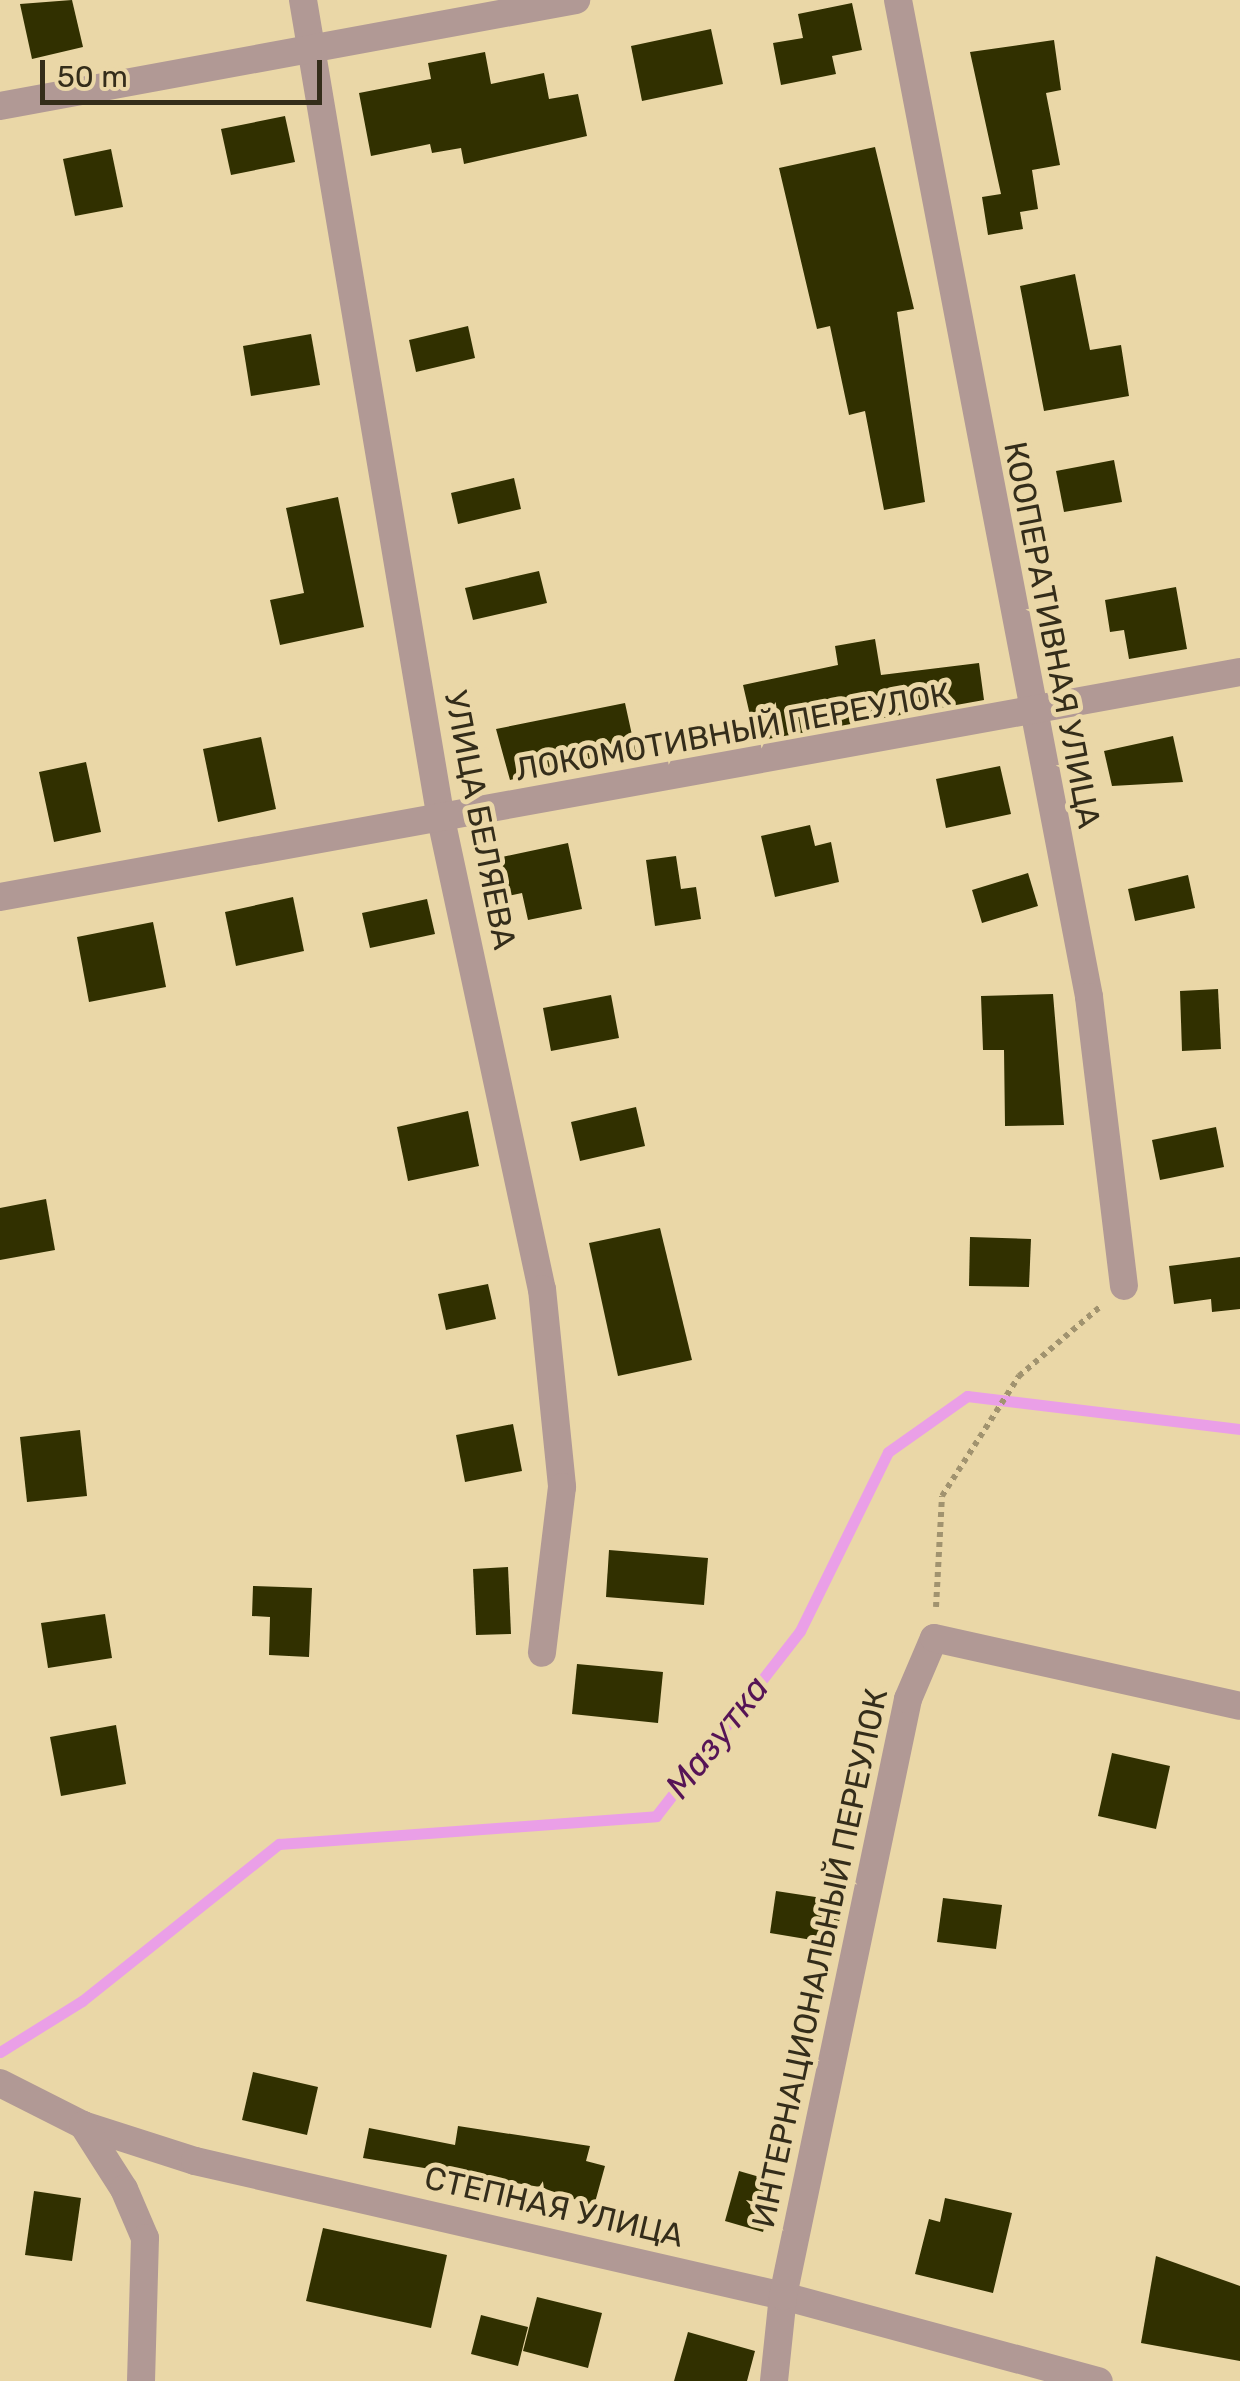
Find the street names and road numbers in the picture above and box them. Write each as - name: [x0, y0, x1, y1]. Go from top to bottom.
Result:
- street label: КООПЕРАТИВНАЯ УЛИЦА: [996, 439, 1108, 831]
- street label: ЛОКОМОТИВНЫЙ ПЕРЕУЛОК: [512, 675, 954, 789]
- street label: УЛИЦА БЕЛЯЕВА: [436, 687, 524, 953]
- street label: ИНТЕРНАЦИОНАЛЬНЫЙ ПЕРЕУЛОК: [744, 1685, 896, 2231]
- street label: СТЕПНАЯ УЛИЦА: [421, 2159, 687, 2255]

